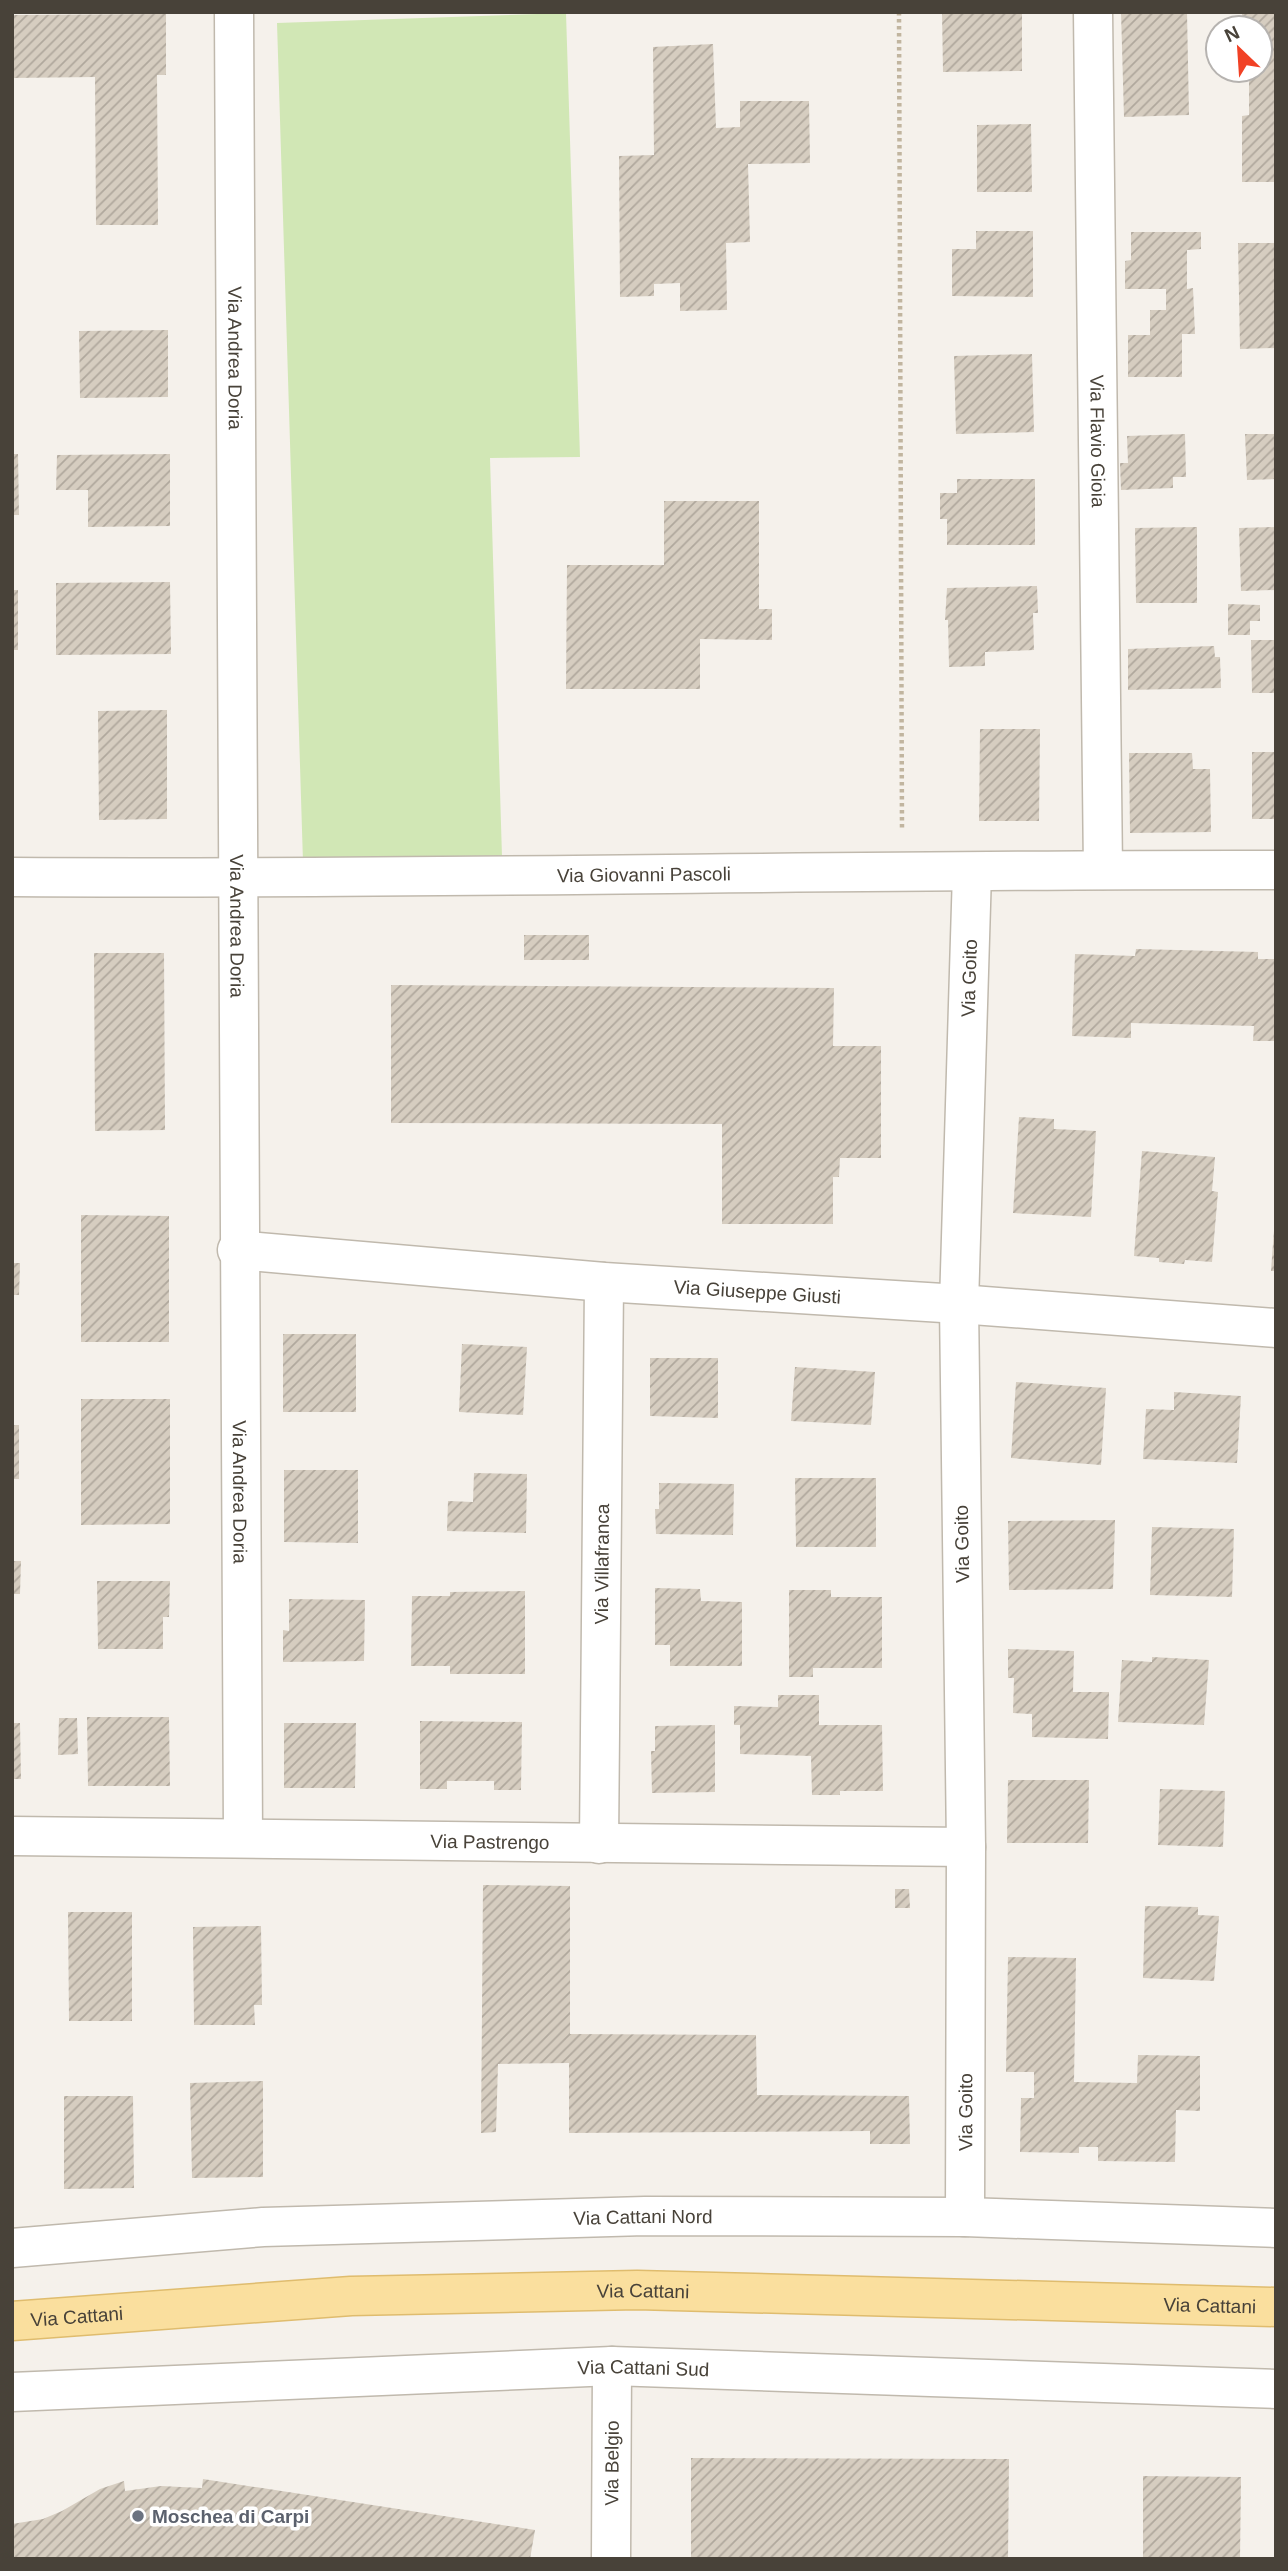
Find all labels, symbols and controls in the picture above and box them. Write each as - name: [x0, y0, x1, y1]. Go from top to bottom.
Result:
- north arrow: [1204, 14, 1274, 84]
- text: N: [1221, 22, 1243, 46]
- street label: Via Andrea Doria: [225, 286, 246, 430]
- street label: Via Flavio Gioia: [1087, 374, 1109, 508]
- street label: Via Andrea Doria: [227, 854, 248, 998]
- street label: Via Giovanni Pascoli: [557, 863, 731, 886]
- street label: Via Goito: [957, 939, 980, 1017]
- street label: Via Giuseppe Giusti: [673, 1276, 842, 1307]
- street label: Via Andrea Doria: [229, 1420, 251, 1564]
- street label: Via Villafranca: [590, 1503, 613, 1625]
- street label: Via Goito: [951, 1505, 973, 1583]
- street label: Via Pastrengo: [430, 1830, 550, 1853]
- street label: Via Goito: [955, 2073, 976, 2151]
- street label: Via Cattani Nord: [573, 2205, 713, 2229]
- street label: Via Cattani: [596, 2279, 690, 2302]
- street label: Via Cattani: [1163, 2294, 1256, 2317]
- street label: Via Cattani: [30, 2302, 124, 2330]
- street label: Via Cattani Sud: [577, 2355, 710, 2380]
- street label: Via Belgio: [601, 2420, 622, 2506]
- place label: Moschea di Carpi: [152, 2506, 309, 2527]
- marker: Moschea di Carpi: [130, 2508, 146, 2524]

